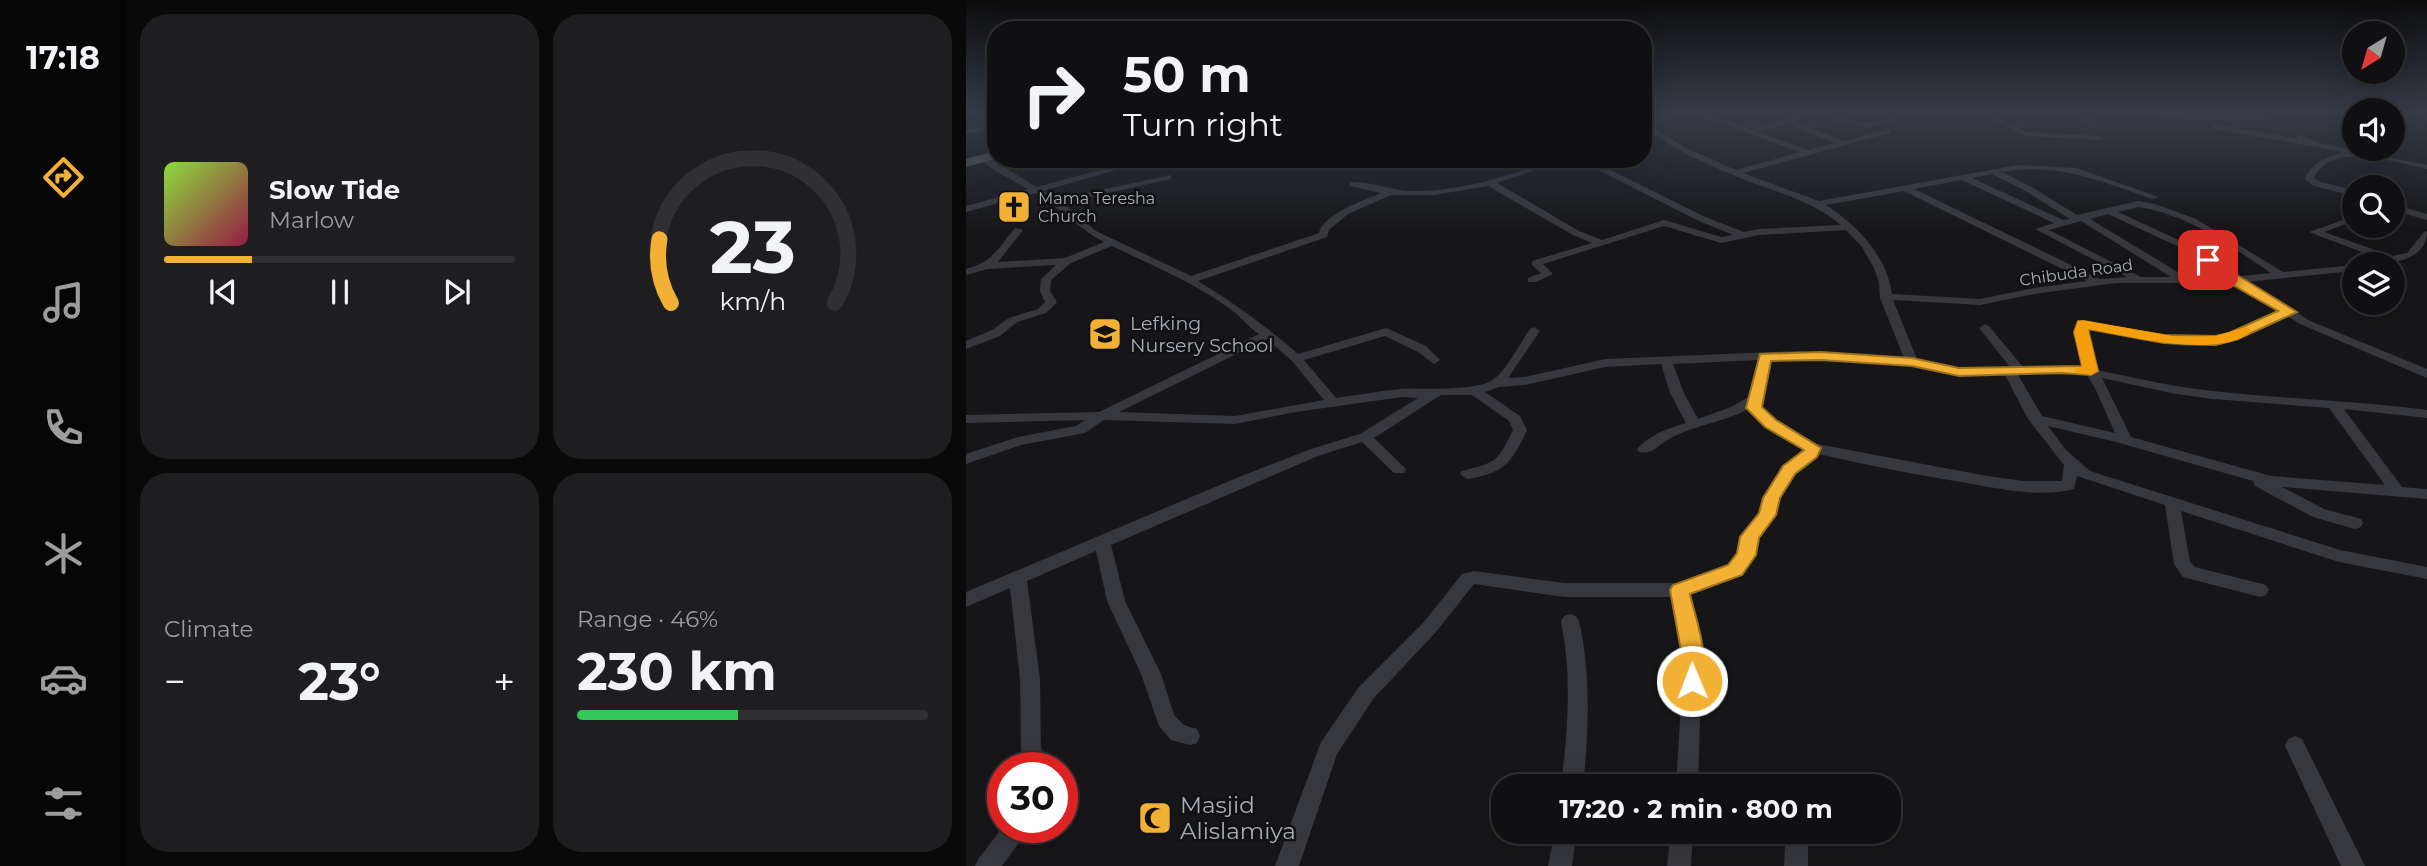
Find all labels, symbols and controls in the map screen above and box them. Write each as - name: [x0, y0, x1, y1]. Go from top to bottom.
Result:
- north arrow: [2342, 21, 2404, 84]
- map controls: [2342, 21, 2405, 315]
- text: 17:18: [26, 38, 100, 77]
- text: 50 m: [1123, 45, 1251, 104]
- icon: right: [1008, 49, 1099, 140]
- button: sound: [2342, 98, 2405, 161]
- text: Turn right: [1123, 105, 1283, 144]
- icon: directions: [39, 153, 88, 202]
- text: Slow Tide: [269, 174, 400, 206]
- button: search: [2342, 175, 2405, 238]
- church icon: Mama Teresha Church: [995, 188, 1033, 226]
- place label: Mama Teresha Church: [1038, 189, 1155, 226]
- text: 23: [709, 203, 796, 291]
- text: Marlow: [269, 206, 354, 234]
- pin: [2178, 230, 2238, 290]
- icon: arrive: [2189, 241, 2227, 279]
- button: layers: [2342, 252, 2405, 315]
- street label: Chibuda Road: [2018, 255, 2134, 290]
- icon: previous: [204, 273, 242, 311]
- icon: pause: [321, 273, 359, 311]
- icon: next: [438, 273, 476, 311]
- icon: music: [39, 278, 88, 327]
- text: km/h: [719, 286, 786, 316]
- place label: Lefking Nursery School: [1130, 312, 1273, 357]
- school or university icon: Lefking Nursery School: [1086, 315, 1124, 353]
- icon: phone: [39, 403, 88, 452]
- icon: climate: [39, 529, 88, 578]
- text: Range · 46%: [577, 605, 718, 633]
- text: Climate: [164, 615, 253, 643]
- text: 230 km: [577, 640, 777, 703]
- position arrow: [1655, 644, 1729, 718]
- text: 23°: [298, 650, 381, 713]
- icon: car: [39, 654, 88, 703]
- text: −: [164, 658, 186, 705]
- text: +: [493, 658, 515, 705]
- speed limit sign: 30: [987, 752, 1078, 843]
- icon: filters: [39, 779, 88, 828]
- place label: Masjid Alislamiya: [1180, 791, 1296, 845]
- text: 17:20 · 2 min · 800 m: [1559, 793, 1833, 825]
- mosque icon: Masjid Alislamiya: [1136, 799, 1174, 837]

